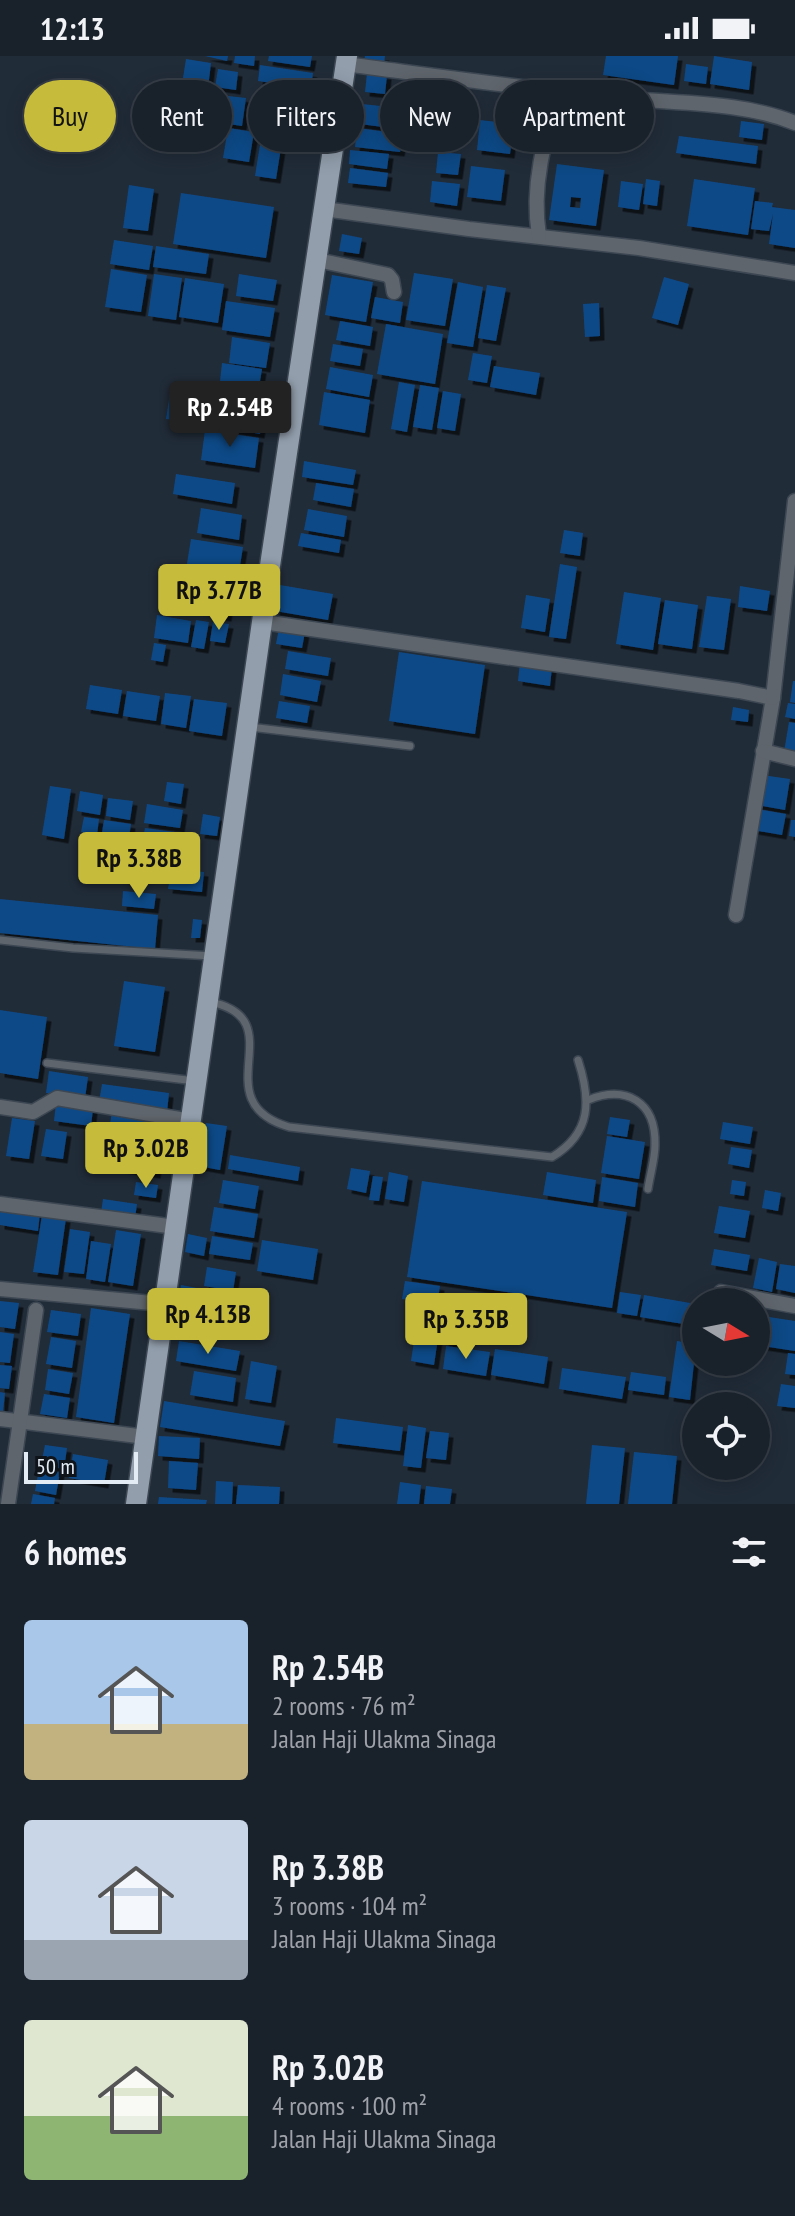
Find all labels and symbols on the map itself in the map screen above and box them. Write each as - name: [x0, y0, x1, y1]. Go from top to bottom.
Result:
- pin: Rp 2.54B: [147, 381, 313, 449]
- pin: Rp 3.77B: [136, 564, 302, 632]
- pin: Rp 3.38B: [56, 832, 222, 900]
- pin: Rp 3.02B: [63, 1122, 229, 1190]
- pin: Rp 4.13B: [125, 1288, 291, 1356]
- north arrow: [682, 1288, 770, 1376]
- pin: Rp 3.35B: [383, 1293, 549, 1361]
- scale bar: [24, 1448, 138, 1484]

